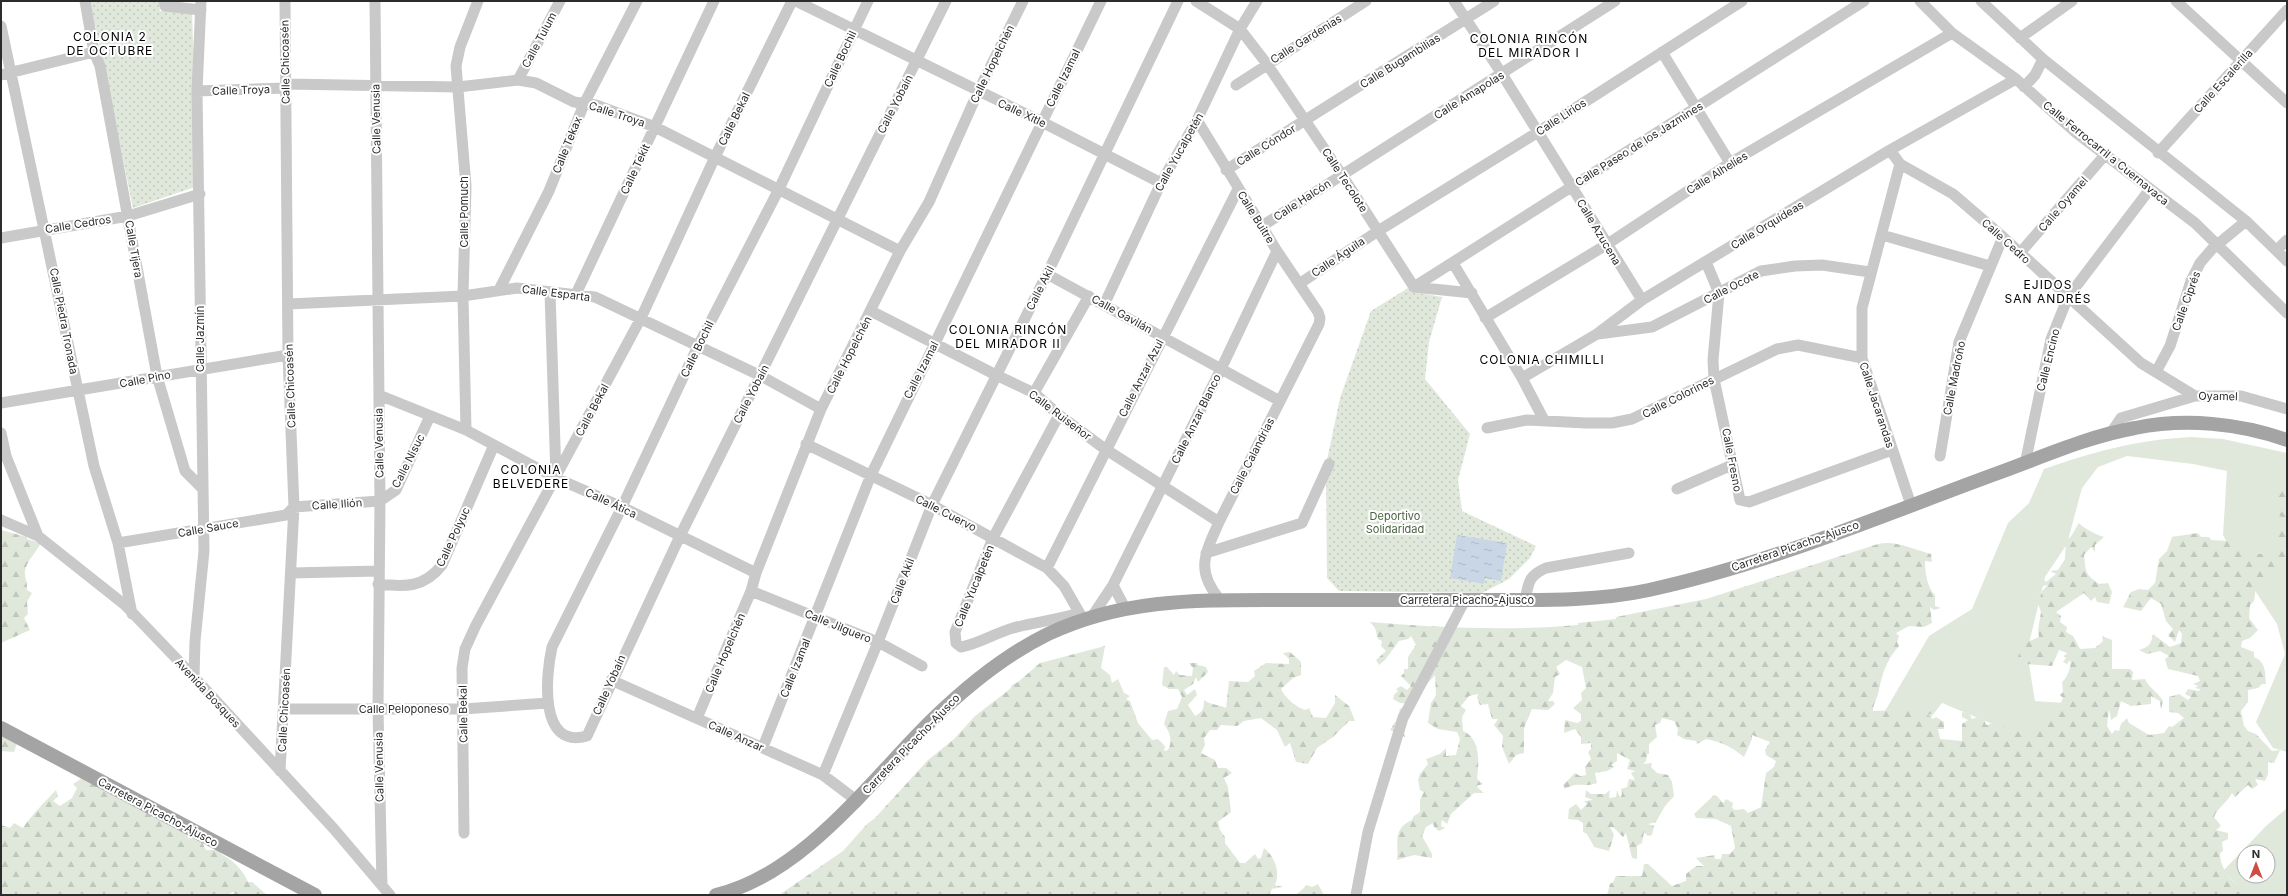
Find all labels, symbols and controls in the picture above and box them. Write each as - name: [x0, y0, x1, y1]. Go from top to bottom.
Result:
- street label: Calle Tulum: [519, 10, 559, 70]
- street label: Calle Gardenias: [1268, 11, 1345, 67]
- street label: Calle Chicoasén: [277, 20, 293, 104]
- street label: Calle Hopelchén: [967, 23, 1017, 105]
- street label: Calle Bochil: [821, 28, 859, 90]
- district label: COLONIA 2 DE OCTUBRE: [67, 29, 153, 58]
- street label: Calle Bugambilias: [1357, 31, 1443, 91]
- district label: COLONIA RINCÓN DEL MIRADOR I: [1470, 31, 1588, 60]
- street label: Calle Escalerilla: [2190, 46, 2256, 116]
- street label: Calle Izamal: [1043, 47, 1083, 109]
- street label: Calle Amapolas: [1431, 68, 1507, 122]
- street label: Calle Yobaín: [874, 72, 916, 136]
- street label: Calle Troya: [212, 82, 270, 98]
- street label: Calle Venusia: [368, 84, 384, 154]
- street label: Calle Bekal: [715, 90, 753, 148]
- street label: Calle Lirios: [1533, 95, 1589, 138]
- street label: Calle Xitle: [996, 96, 1048, 130]
- street label: Calle Troya: [587, 98, 647, 130]
- street label: Calle Ferrocarril a Cuernavaca: [2040, 98, 2172, 208]
- street label: Calle Paseo de los Jazmines: [1572, 99, 1706, 189]
- street label: Calle Yucalpetén: [1152, 110, 1206, 194]
- street label: Calle Tekax: [549, 115, 585, 175]
- street label: Calle Cóndor: [1234, 121, 1298, 169]
- street label: Calle Tekit: [617, 141, 653, 196]
- street label: Calle Tecolote: [1319, 145, 1371, 215]
- street label: Calle Alhelíes: [1684, 148, 1750, 197]
- street label: Calle Oyamel: [2035, 174, 2091, 234]
- street label: Calle Pomuch: [457, 176, 471, 248]
- street label: Calle Halcón: [1271, 176, 1333, 224]
- street label: Calle Buitre: [1234, 188, 1278, 246]
- street label: Calle Azucena: [1574, 196, 1624, 268]
- street label: Calle Orquídeas: [1728, 198, 1806, 252]
- street label: Calle Cedros: [44, 212, 112, 236]
- street label: Calle Cedro: [1979, 215, 2034, 267]
- street label: Calle Tijera: [122, 219, 146, 279]
- street label: Calle Águila: [1309, 234, 1367, 280]
- street label: Calle Akil: [1023, 263, 1057, 313]
- street label: Calle Piedra Tronada: [47, 267, 81, 375]
- street label: Calle Ocote: [1701, 267, 1761, 307]
- street label: Calle Ciprés: [2169, 269, 2203, 333]
- district label: EJIDOS SAN ANDRÉS: [2004, 277, 2092, 306]
- street label: Calle Esparta: [521, 282, 591, 304]
- street label: Calle Gavilán: [1089, 292, 1155, 336]
- street label: Calle Jazmín: [193, 306, 207, 372]
- street label: Calle Hopelchén: [823, 314, 875, 396]
- street label: Calle Bochil: [677, 319, 717, 379]
- district label: COLONIA RINCÓN DEL MIRADOR II: [949, 322, 1067, 351]
- street label: Calle Encino: [2033, 327, 2063, 393]
- street label: Calle Anzar Azul: [1115, 337, 1167, 419]
- street label: Calle Izamal: [901, 339, 941, 401]
- street label: Calle Madroño: [1940, 339, 1968, 416]
- street label: Calle Chicoasén: [282, 344, 298, 428]
- district label: COLONIA CHIMILLI: [1479, 352, 1605, 367]
- street label: Calle Jacarandas: [1856, 360, 1898, 450]
- street label: Calle Yobaín: [730, 362, 772, 426]
- street label: Calle Pino: [118, 367, 172, 391]
- street label: Calle Anzar Blanco: [1168, 372, 1224, 466]
- street label: Calle Colorines: [1640, 373, 1716, 421]
- street label: Calle Bekal: [572, 381, 612, 439]
- street label: Calle Ruiseñor: [1026, 387, 1094, 443]
- street label: Oyamel: [2198, 389, 2238, 403]
- street label: Calle Venusia: [371, 408, 387, 478]
- street label: Calle Calandrias: [1227, 415, 1277, 497]
- street label: Calle Fresno: [1719, 427, 1745, 493]
- street label: Calle Nisuc: [388, 432, 428, 490]
- district label: COLONIA BELVEDERE: [493, 462, 569, 491]
- street label: Calle Ática: [583, 485, 639, 521]
- street label: Calle Cuervo: [913, 492, 979, 535]
- street label: Calle Ilión: [311, 495, 363, 513]
- street label: Calle Polyuc: [433, 505, 473, 569]
- park label: Deportivo Solidaridad: [1366, 509, 1424, 536]
- street label: Calle Sauce: [177, 516, 239, 540]
- street label: Carretera Picacho-Ajusco: [1729, 517, 1861, 574]
- street label: Calle Yucalpetén: [951, 543, 997, 629]
- street label: Calle Akil: [887, 556, 917, 606]
- street label: Carretera Picacho-Ajusco: [1400, 593, 1534, 607]
- street label: Calle Jilguero: [803, 606, 874, 646]
- street label: Calle Hopelchén: [702, 611, 748, 695]
- street label: Calle Izamal: [777, 636, 813, 700]
- street label: Calle Yobaín: [589, 653, 629, 717]
- street label: Avenida Bosques: [172, 656, 244, 731]
- street label: Calle Chicoasén: [275, 668, 293, 752]
- street label: Calle Bekal: [455, 685, 471, 743]
- street label: Carretera Picacho-Ajusco: [859, 691, 963, 797]
- street label: Calle Peloponeso: [359, 702, 450, 716]
- street label: Calle Anzar: [706, 717, 766, 755]
- street label: Calle Venusia: [371, 732, 387, 802]
- street label: Carretera Picacho-Ajusco: [96, 774, 221, 850]
- north arrow: [2236, 844, 2276, 884]
- text: N: [2252, 847, 2260, 861]

